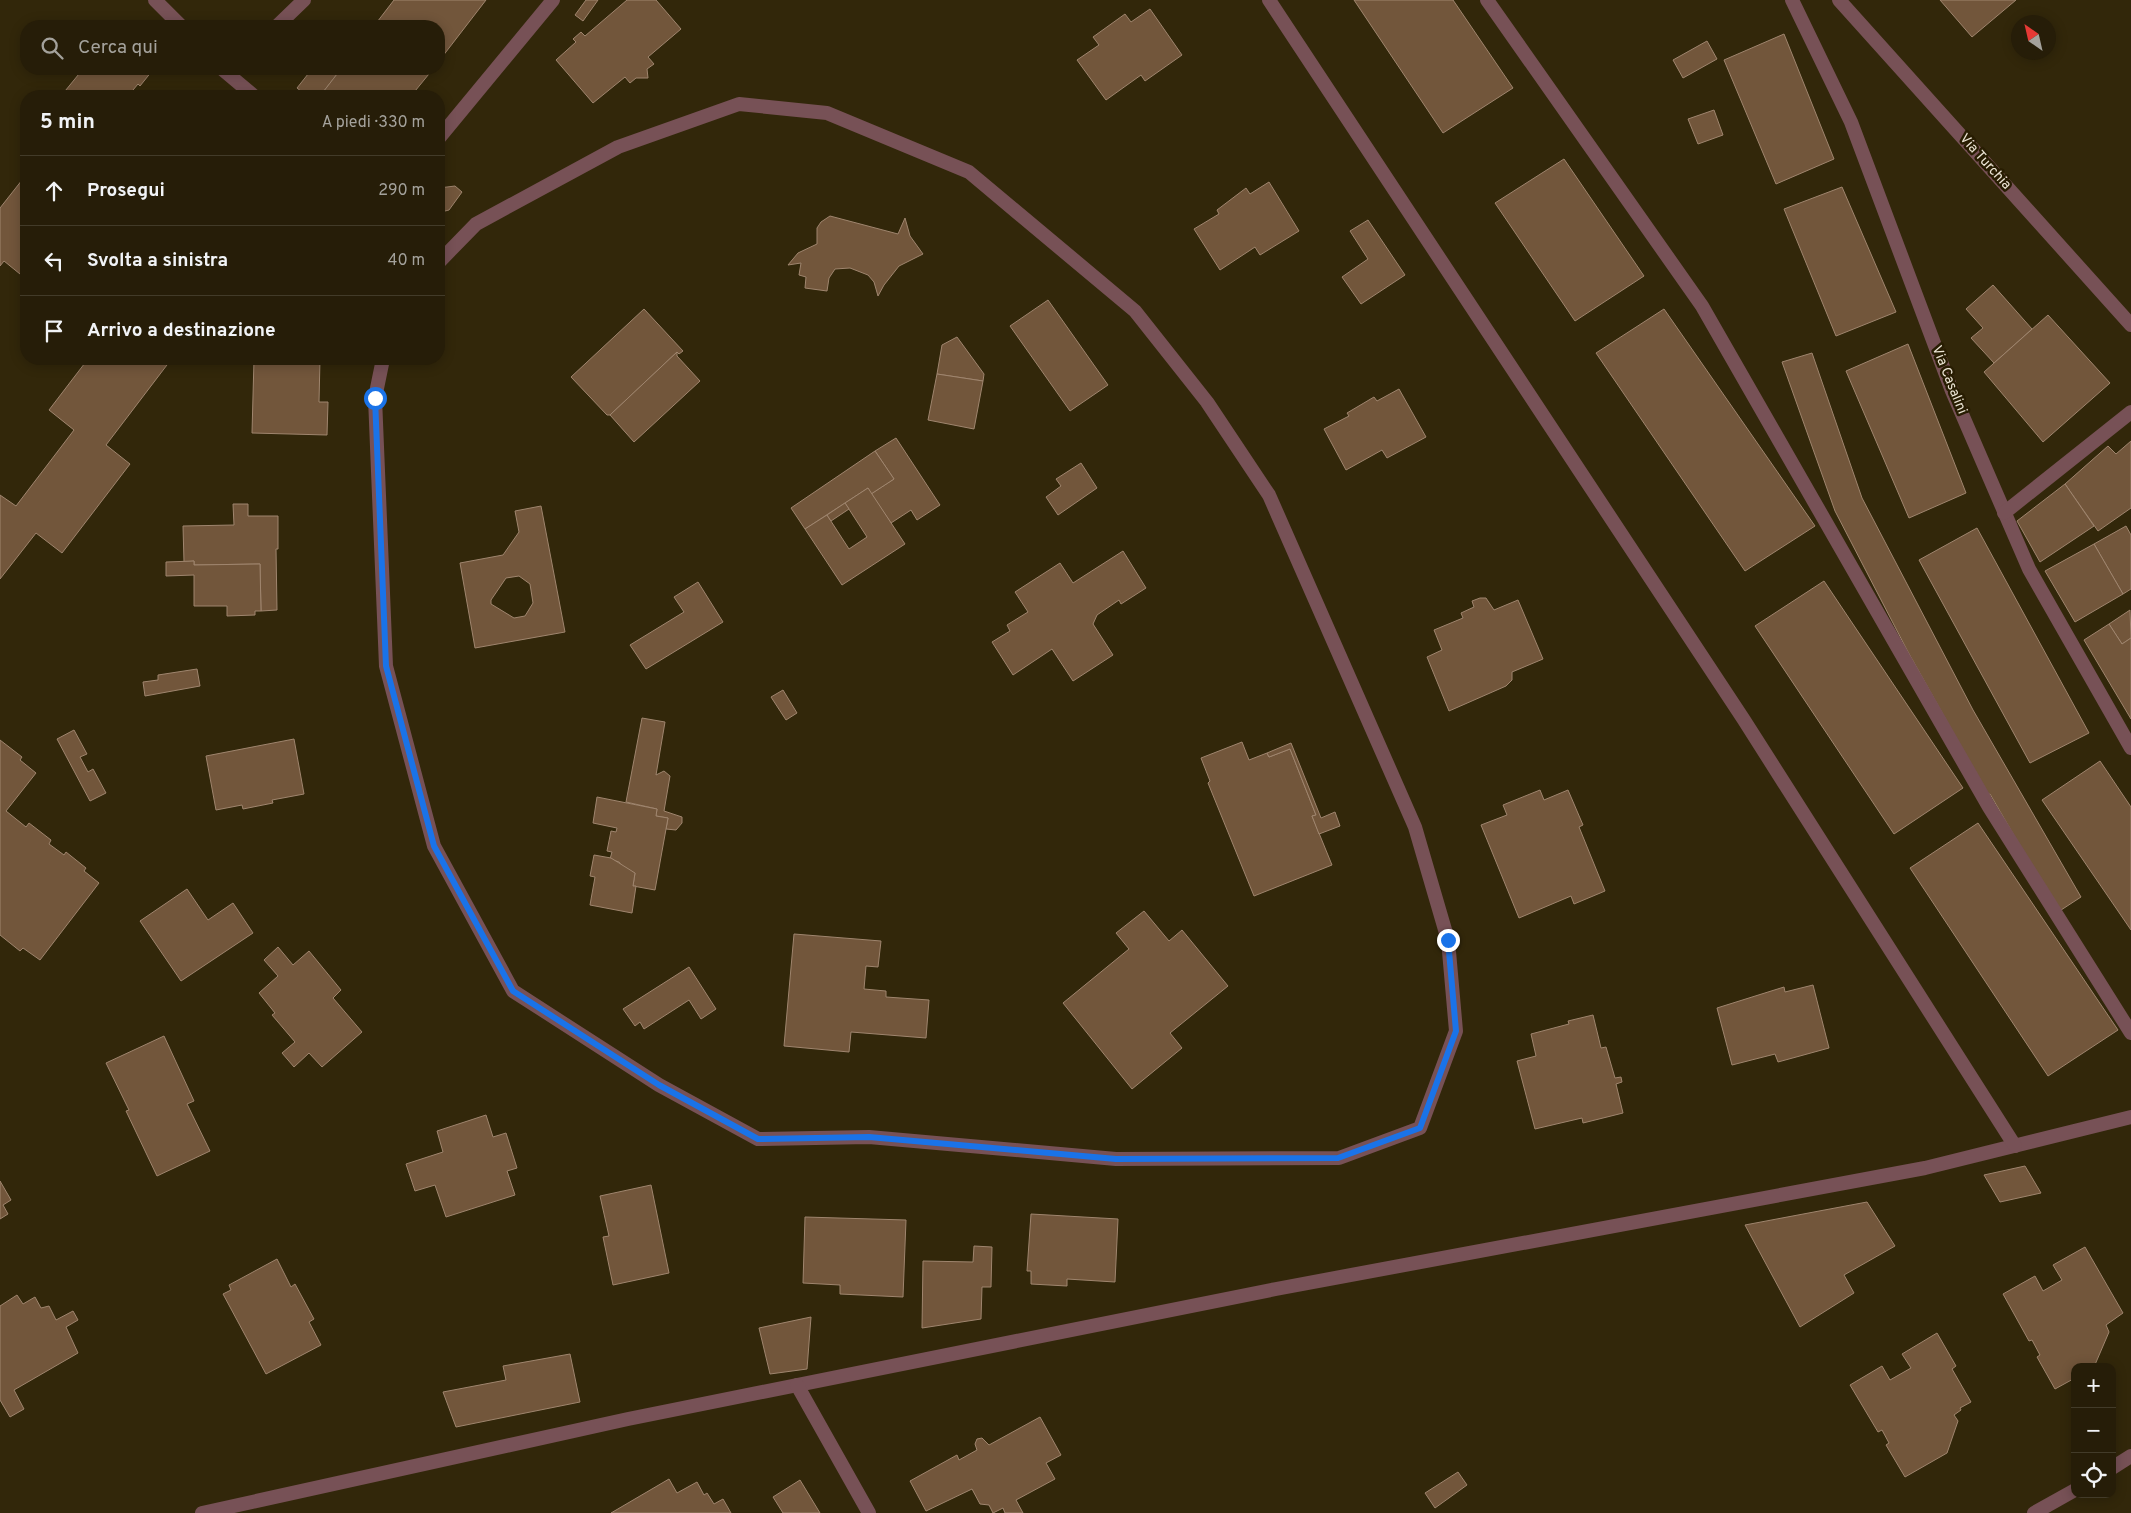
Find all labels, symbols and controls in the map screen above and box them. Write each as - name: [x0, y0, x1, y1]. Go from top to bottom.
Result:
- north arrow: [2011, 15, 2056, 60]
- search box: [20, 20, 445, 75]
- icon: search: [38, 34, 66, 62]
- text: Cerca qui: [78, 36, 158, 60]
- text: 5 min: [40, 109, 95, 136]
- text: A piedi · 330 m: [322, 113, 425, 133]
- street label: Via Turchia: [1956, 131, 2014, 193]
- icon: ahead: [40, 177, 68, 205]
- text: Prosegui: [87, 179, 165, 203]
- text: 290 m: [378, 181, 425, 201]
- icon: left: [40, 247, 68, 275]
- text: Svolta a sinistra: [87, 249, 228, 273]
- text: 40 m: [387, 251, 425, 271]
- icon: arrive: [40, 317, 68, 345]
- text: Arrivo a destinazione: [87, 319, 276, 343]
- street label: Via Casalini: [1928, 343, 1970, 417]
- route start: [364, 387, 387, 410]
- route end: [1437, 929, 1460, 952]
- map controls: [2071, 1363, 2116, 1498]
- button: +: [2071, 1363, 2116, 1408]
- button: −: [2071, 1408, 2116, 1453]
- button: locate: [2071, 1453, 2116, 1498]

